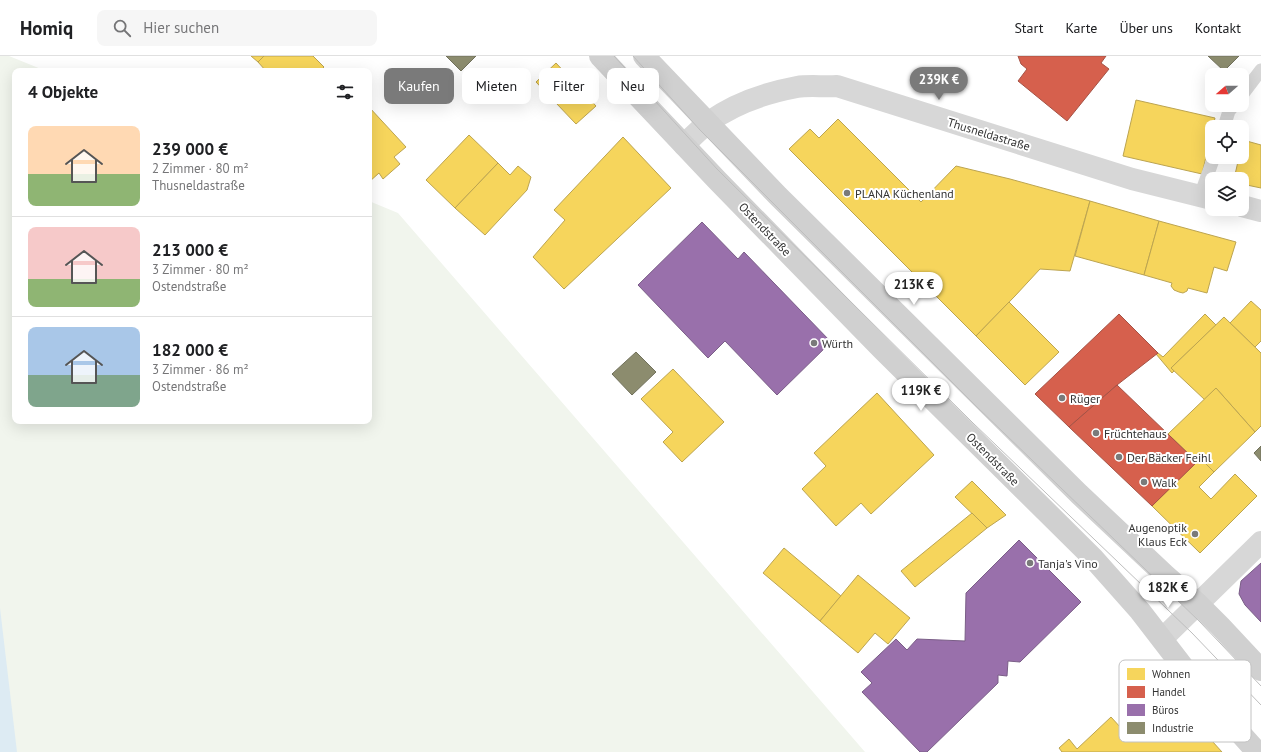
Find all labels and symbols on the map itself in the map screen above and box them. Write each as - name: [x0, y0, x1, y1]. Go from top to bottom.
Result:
- pin: 239K €: [906, 67, 972, 101]
- north arrow: [1205, 68, 1249, 112]
- street label: Thusneldastraße: [946, 114, 1032, 154]
- place label: PLANA Küchenland: [855, 186, 954, 201]
- marker: PLANA Küchenland: [842, 188, 852, 198]
- street label: Ostendstraße: [736, 199, 794, 259]
- pin: 213K €: [881, 272, 947, 306]
- place label: Würth: [822, 336, 853, 351]
- marker: Würth: [809, 338, 819, 348]
- pin: 119K €: [888, 378, 954, 412]
- place label: Rüger: [1070, 391, 1100, 406]
- marker: Rüger: [1057, 393, 1067, 403]
- place label: Früchtehaus: [1104, 426, 1167, 441]
- marker: Früchtehaus: [1091, 428, 1101, 438]
- street label: Ostendstraße: [963, 429, 1023, 489]
- place label: Der Bäcker Feihl: [1127, 450, 1212, 465]
- marker: Der Bäcker Feihl: [1114, 452, 1124, 462]
- place label: Walk: [1152, 475, 1177, 490]
- marker: Walk: [1139, 477, 1149, 487]
- place label: Augenoptik Klaus Eck: [1128, 520, 1187, 549]
- marker: Augenoptik Klaus Eck: [1190, 529, 1200, 539]
- place label: Tanja's Vino: [1038, 556, 1098, 571]
- marker: Tanja's Vino: [1025, 558, 1035, 568]
- pin: 182K €: [1135, 575, 1201, 609]
- legend: [1119, 660, 1251, 742]
- text: Wohnen: [1152, 667, 1190, 681]
- text: Handel: [1152, 685, 1186, 699]
- text: Büros: [1152, 703, 1179, 717]
- text: Industrie: [1152, 721, 1194, 735]

